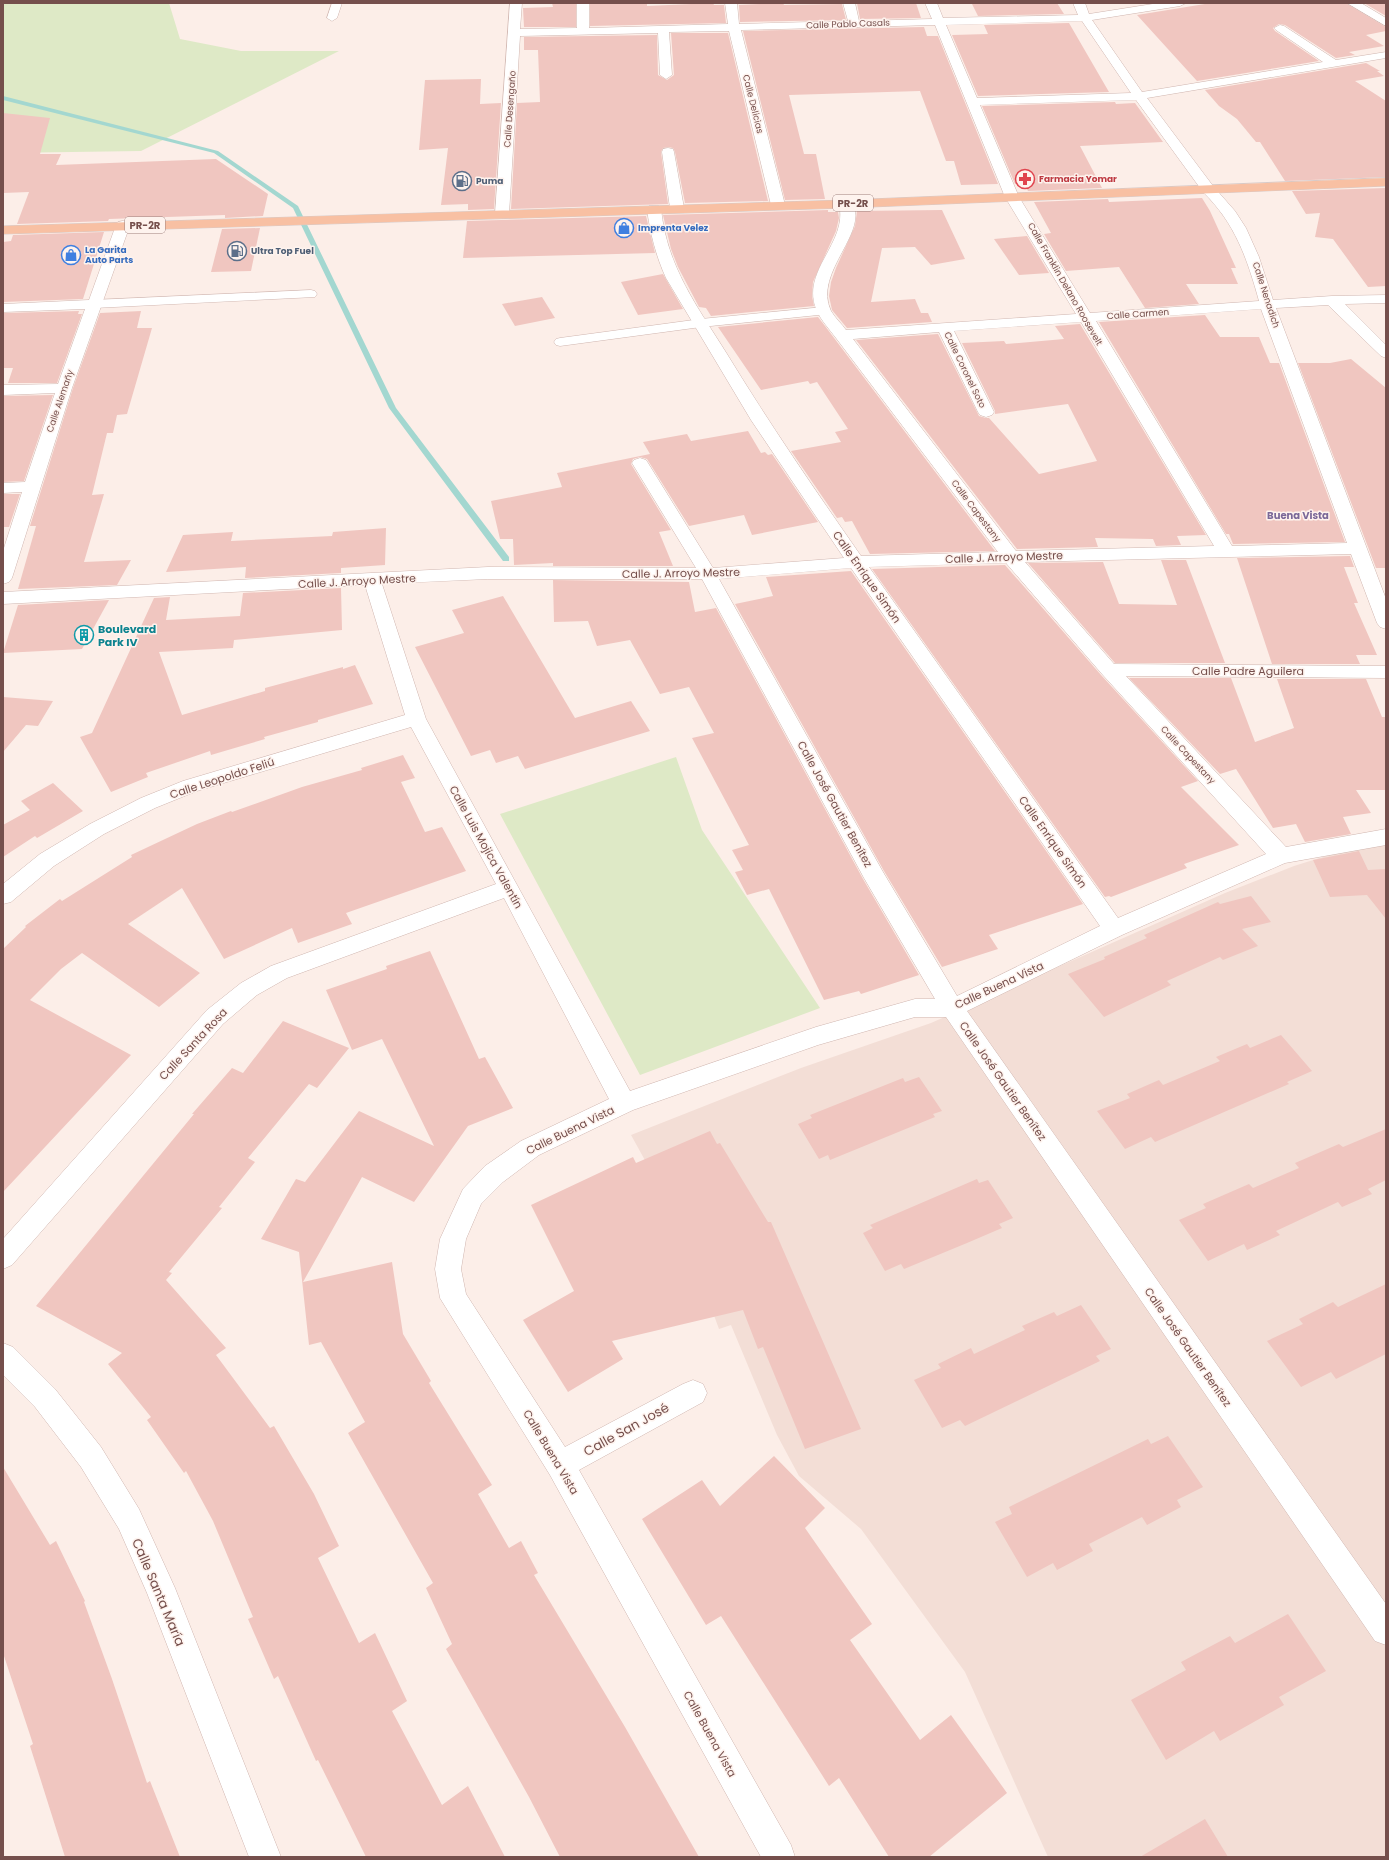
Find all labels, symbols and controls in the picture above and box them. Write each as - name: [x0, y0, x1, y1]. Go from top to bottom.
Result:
- street label: Calle Pablo Casals: [806, 17, 890, 31]
- street label: Calle Desengaño: [501, 70, 519, 148]
- street label: Calle Delicias: [740, 73, 766, 135]
- pharmacy icon: Farmacia Yomar: [1014, 168, 1036, 190]
- fuel station icon: Puma: [451, 170, 473, 192]
- place label: Farmacia Yomar: [1039, 173, 1117, 185]
- place label: Puma: [476, 175, 503, 187]
- road number: PR-2R: [833, 195, 873, 211]
- road number: PR-2R: [125, 217, 165, 233]
- shop icon: Imprenta Velez: [613, 217, 635, 239]
- street label: Calle Franklin Delano Roosevelt: [1025, 220, 1105, 348]
- place label: Imprenta Velez: [638, 222, 709, 234]
- fuel station icon: Ultra Top Fuel: [226, 240, 248, 262]
- shop icon: La Garita Auto Parts: [60, 244, 82, 266]
- place label: La Garita Auto Parts: [85, 244, 133, 266]
- place label: Ultra Top Fuel: [251, 245, 314, 257]
- street label: Calle Nenadich: [1250, 260, 1282, 330]
- street label: Calle Carmen: [1106, 306, 1170, 322]
- street label: Calle Coronel Soto: [941, 330, 989, 410]
- street label: Calle Alemañy: [44, 368, 76, 434]
- street label: Calle Capestany: [949, 477, 1003, 545]
- district label: Buena Vista: [1267, 508, 1329, 523]
- street label: Calle Enrique Simón: [829, 528, 905, 626]
- street label: Calle J. Arroyo Mestre: [945, 547, 1063, 567]
- street label: Calle J. Arroyo Mestre: [622, 564, 740, 582]
- street label: Calle J. Arroyo Mestre: [298, 570, 416, 592]
- place label: Boulevard Park IV: [98, 621, 156, 650]
- building icon: Boulevard Park IV: [73, 624, 95, 646]
- street label: Calle Padre Aguilera: [1192, 663, 1304, 679]
- street label: Calle Capestany: [1158, 723, 1218, 787]
- street label: Calle José Gautier Benítez: [794, 738, 876, 870]
- street label: Calle Leopoldo Feliú: [168, 754, 276, 802]
- street label: Calle Luis Mojica Valentín: [445, 783, 527, 911]
- street label: Calle Enrique Simón: [1015, 793, 1091, 891]
- street label: Calle Buena Vista: [952, 957, 1046, 1013]
- street label: Calle Santa Rosa: [155, 1004, 231, 1084]
- street label: Calle José Gautier Benítez: [956, 1018, 1050, 1144]
- street label: Calle Buena Vista: [523, 1102, 617, 1158]
- street label: Calle José Gautier Benítez: [1141, 1284, 1235, 1410]
- street label: Calle San José: [580, 1398, 672, 1461]
- street label: Calle Buena Vista: [519, 1407, 583, 1497]
- street label: Calle Santa María: [127, 1535, 190, 1649]
- street label: Calle Buena Vista: [680, 1688, 740, 1780]

